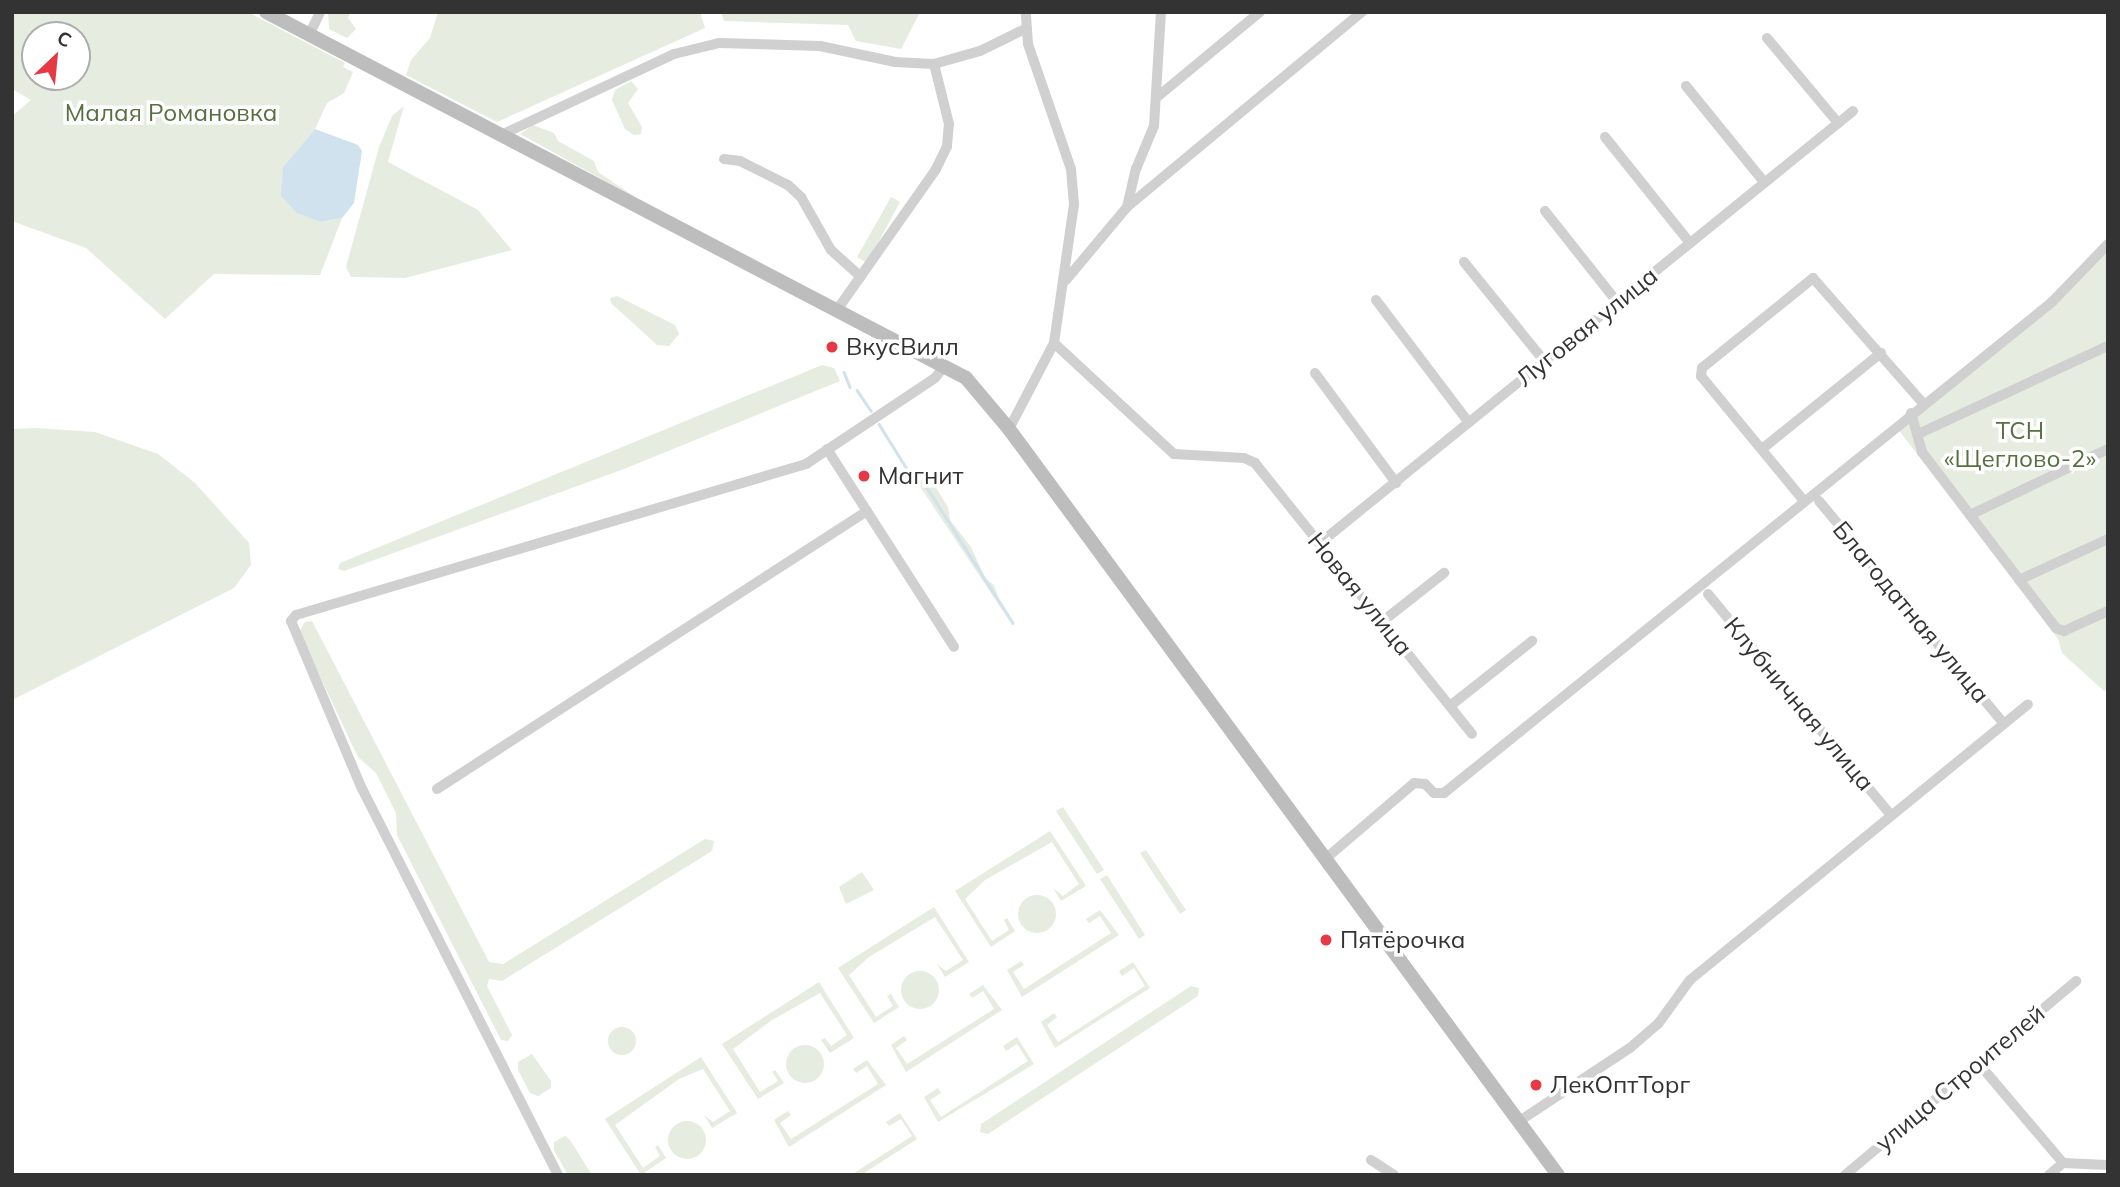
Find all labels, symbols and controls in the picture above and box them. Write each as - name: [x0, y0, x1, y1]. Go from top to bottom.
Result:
- north arrow: [21, 21, 91, 91]
- text: С: [53, 25, 75, 53]
- park label: Малая Романовка: [65, 99, 277, 127]
- street label: Луговая улица: [1511, 261, 1663, 393]
- place label: ВкусВилл: [846, 333, 959, 361]
- marker: ВкусВилл: [824, 339, 840, 355]
- park label: ТСН «Щеглово-2»: [1944, 417, 2096, 473]
- place label: Магнит: [878, 462, 963, 490]
- marker: Магнит: [856, 468, 872, 484]
- street label: Благодатная улица: [1827, 515, 1995, 709]
- street label: Новая улица: [1302, 527, 1418, 661]
- street label: Клубничная улица: [1718, 612, 1880, 796]
- place label: Пятёрочка: [1340, 926, 1465, 954]
- marker: Пятёрочка: [1318, 932, 1334, 948]
- street label: улица Строителей: [1869, 999, 2051, 1157]
- place label: ЛекОптТорг: [1550, 1071, 1690, 1099]
- marker: ЛекОптТорг: [1528, 1077, 1544, 1093]

